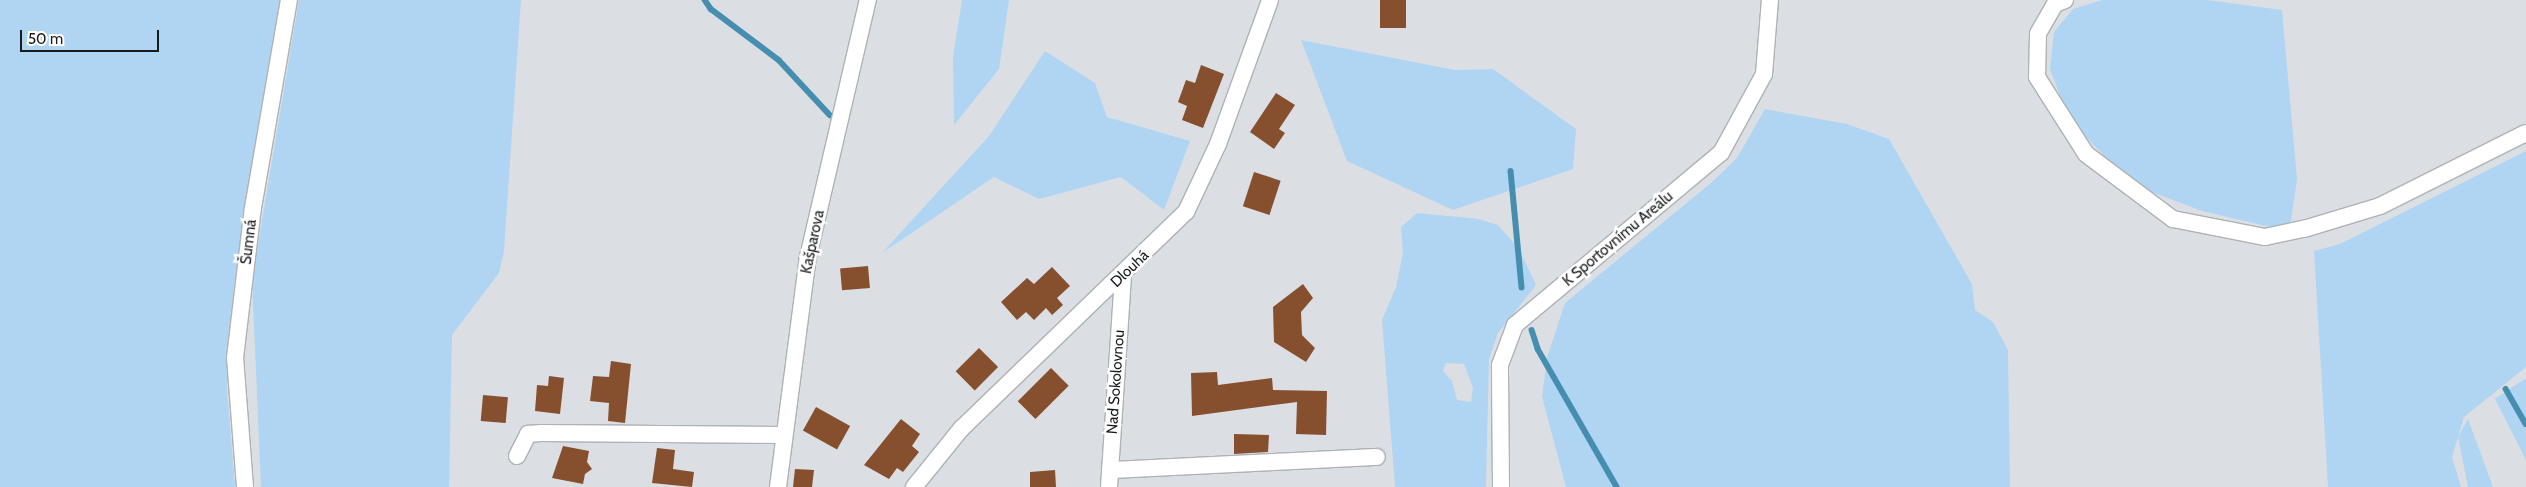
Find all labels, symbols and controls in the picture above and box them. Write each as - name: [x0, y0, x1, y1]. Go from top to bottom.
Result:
- scale bar: [22, 20, 161, 52]
- text: 50 m: [28, 30, 63, 48]
- street label: K Sportovnímu Areálu: [1559, 188, 1677, 290]
- street label: Kašparova: [797, 209, 829, 275]
- street label: Šumná: [237, 218, 261, 266]
- street label: Dlouhá: [1107, 247, 1153, 291]
- street label: Nad Sokolovnou: [1103, 329, 1129, 435]

